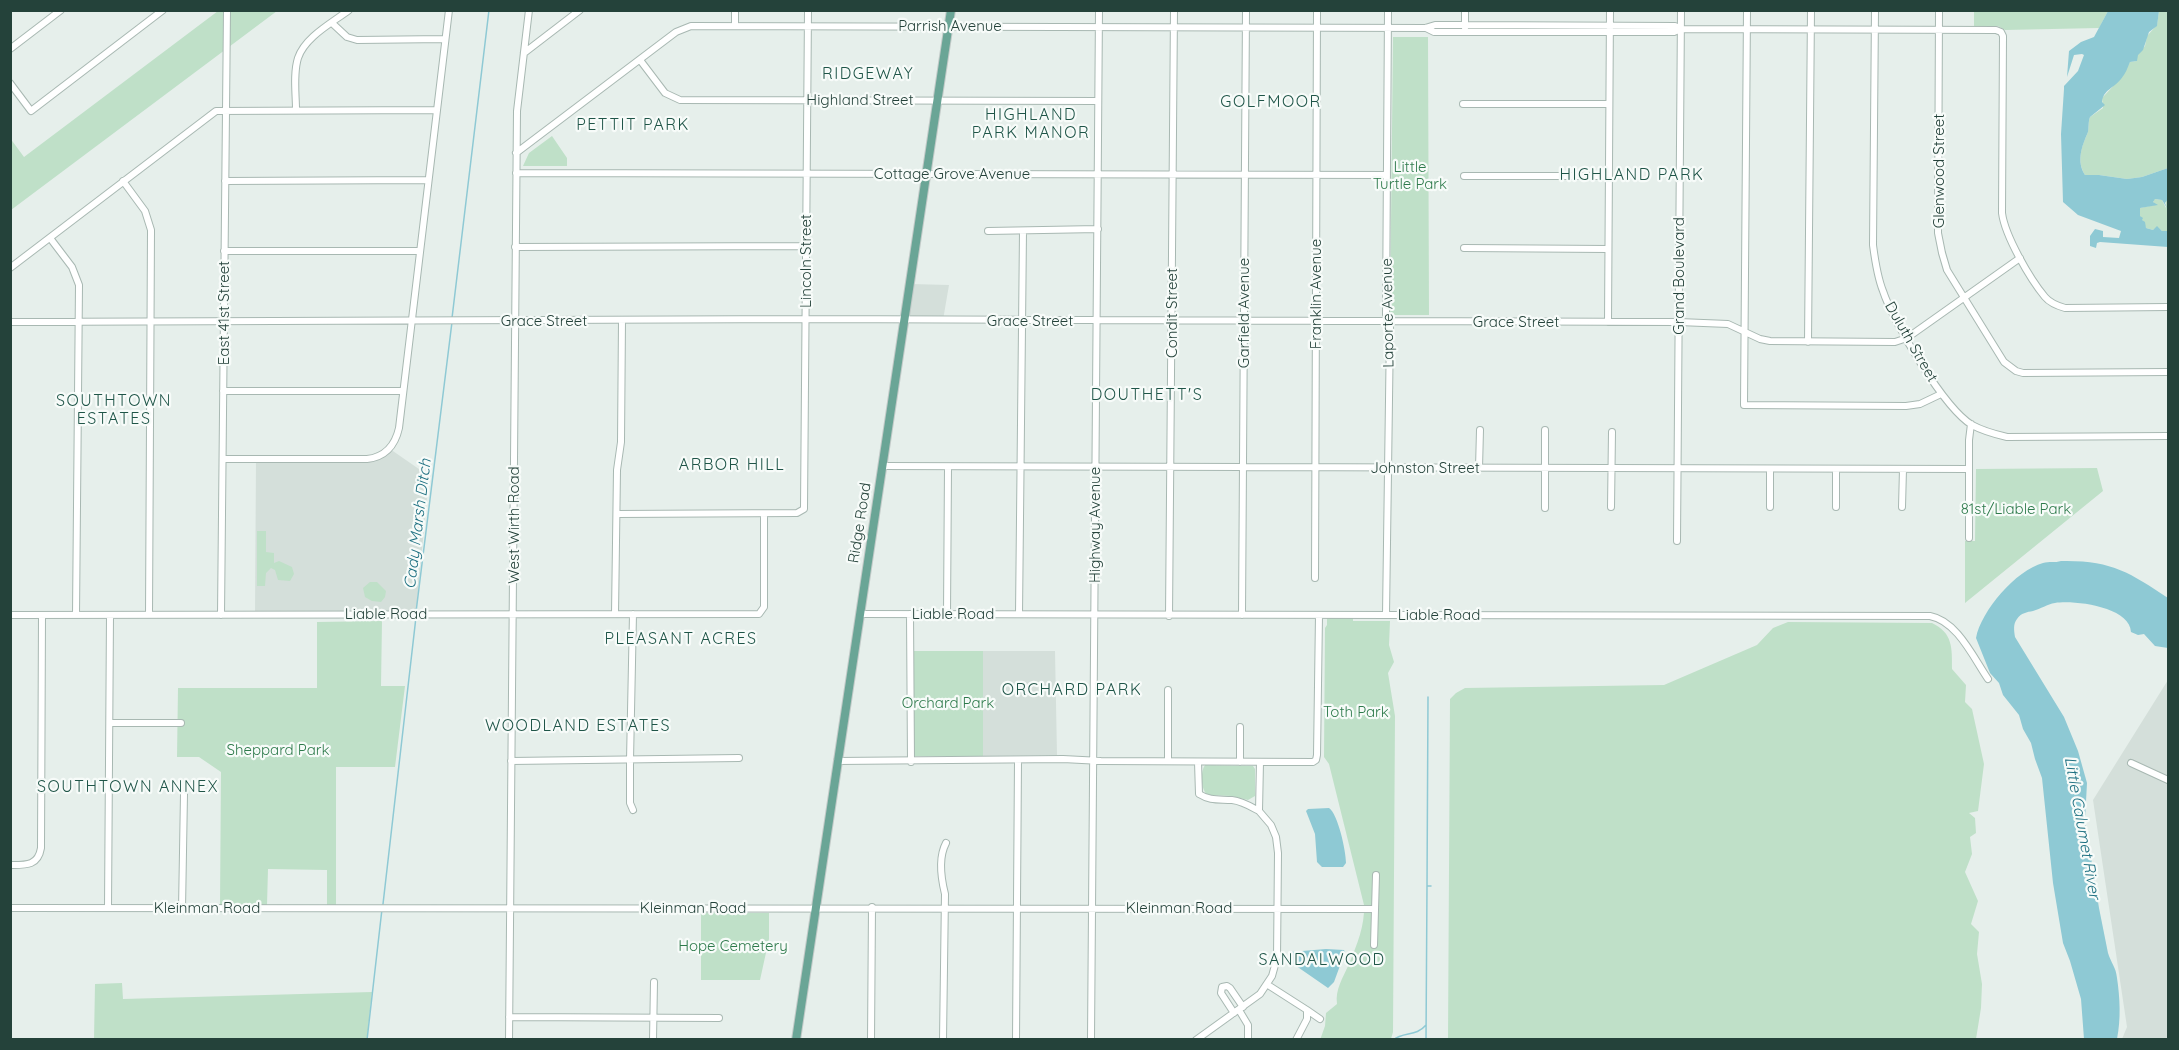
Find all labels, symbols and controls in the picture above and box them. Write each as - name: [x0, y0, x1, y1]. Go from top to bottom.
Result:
- street label: Parrish Avenue: [898, 17, 1002, 35]
- district label: RIDGEWAY: [822, 64, 914, 84]
- street label: Highland Street: [806, 91, 914, 109]
- district label: GOLFMOOR: [1220, 92, 1322, 112]
- district label: HIGHLAND PARK MANOR: [972, 105, 1090, 143]
- street label: Glenwood Street: [1930, 114, 1948, 228]
- district label: PETTIT PARK: [576, 115, 690, 135]
- park label: Little Turtle Park: [1373, 158, 1447, 193]
- street label: Cottage Grove Avenue: [874, 165, 1030, 183]
- district label: HIGHLAND PARK: [1560, 165, 1704, 185]
- street label: Lincoln Street: [797, 214, 815, 308]
- street label: Grand Boulevard: [1670, 217, 1688, 335]
- street label: Franklin Avenue: [1307, 239, 1325, 349]
- street label: Garfield Avenue: [1235, 258, 1253, 368]
- street label: Laporte Avenue: [1378, 258, 1398, 368]
- street label: East 41st Street: [215, 261, 233, 365]
- street label: Condit Street: [1163, 268, 1181, 358]
- street label: Duluth Street: [1881, 299, 1941, 385]
- street label: Grace Street: [501, 312, 587, 330]
- street label: Grace Street: [987, 312, 1073, 330]
- street label: Grace Street: [1473, 313, 1559, 331]
- district label: DOUTHETT'S: [1091, 385, 1203, 405]
- district label: SOUTHTOWN ESTATES: [56, 391, 172, 429]
- district label: ARBOR HILL: [679, 455, 785, 475]
- water label: Cady Marsh Ditch: [400, 458, 436, 590]
- street label: Johnston Street: [1370, 459, 1480, 477]
- street label: West Wirth Road: [505, 466, 523, 584]
- street label: Highway Avenue: [1086, 467, 1104, 583]
- street label: Ridge Road: [845, 481, 875, 565]
- park label: 81st/Liable Park: [1961, 500, 2071, 518]
- street label: Liable Road: [345, 605, 427, 623]
- street label: Liable Road: [912, 605, 994, 623]
- street label: Liable Road: [1398, 606, 1480, 624]
- district label: PLEASANT ACRES: [604, 629, 758, 649]
- district label: ORCHARD PARK: [1002, 680, 1142, 700]
- park label: Orchard Park: [902, 694, 994, 712]
- park label: Toth Park: [1323, 703, 1389, 721]
- district label: WOODLAND ESTATES: [485, 716, 671, 736]
- park label: Sheppard Park: [226, 741, 330, 759]
- water label: Little Calumet River: [2060, 756, 2104, 900]
- district label: SOUTHTOWN ANNEX: [37, 777, 219, 797]
- street label: Kleinman Road: [154, 899, 260, 917]
- street label: Kleinman Road: [640, 899, 746, 917]
- street label: Kleinman Road: [1126, 899, 1232, 917]
- park label: Hope Cemetery: [678, 937, 788, 955]
- district label: SANDALWOOD: [1258, 950, 1386, 970]

